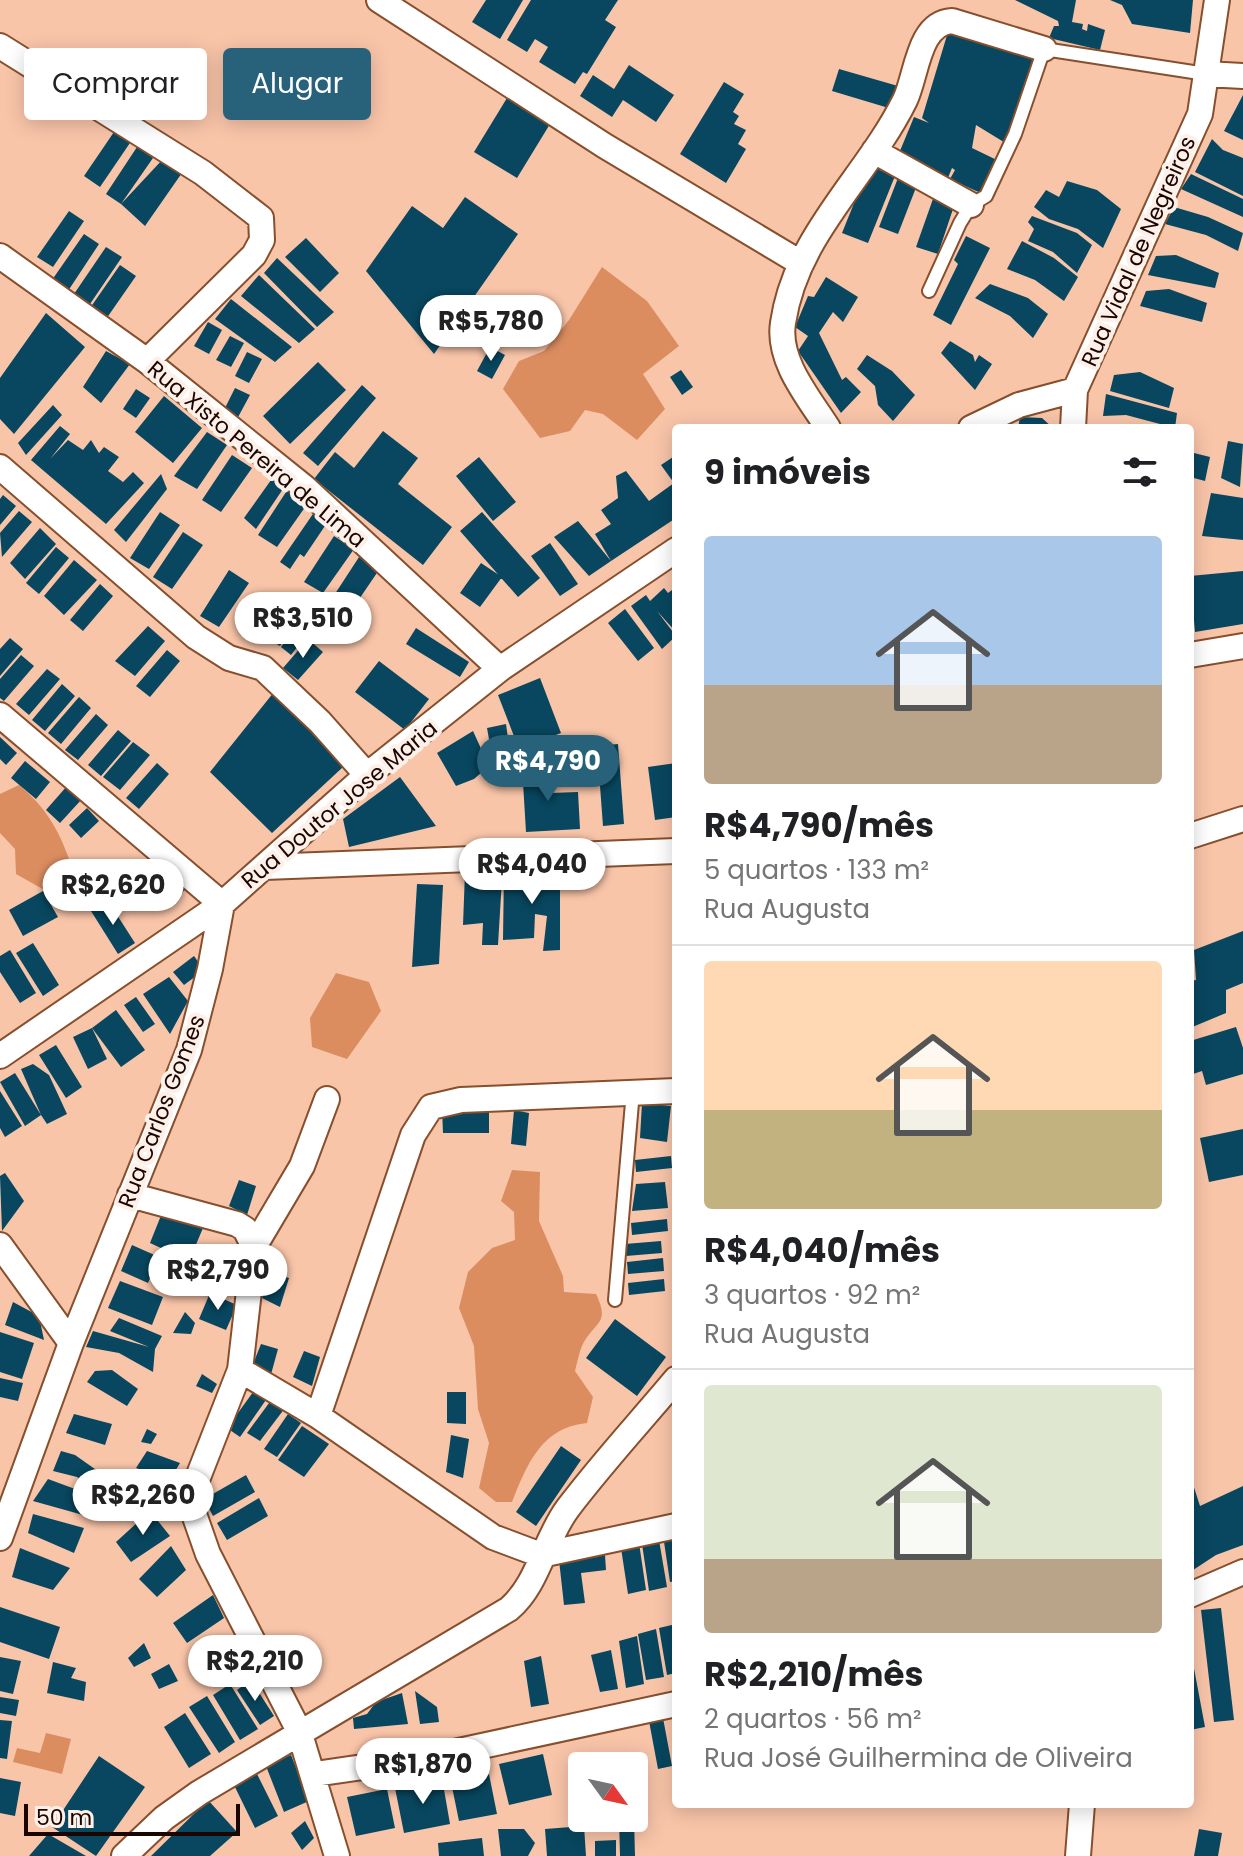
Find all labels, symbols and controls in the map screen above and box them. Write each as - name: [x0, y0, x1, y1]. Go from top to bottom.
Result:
- chip: Comprar: [24, 48, 207, 120]
- chip: Alugar: [223, 48, 371, 120]
- street label: Rua Vidal de Negreiros: [1074, 131, 1203, 371]
- pin: R$5,780: [417, 295, 565, 363]
- text: R$5,780: [438, 303, 544, 339]
- street label: Rua Xisto Pereira de Lima: [141, 354, 372, 555]
- text: 9 imóveis: [704, 448, 871, 496]
- icon: filters: [1118, 450, 1162, 494]
- icon: home: [861, 588, 1005, 732]
- pin: R$3,510: [229, 592, 377, 660]
- text: R$3,510: [253, 600, 353, 636]
- street label: Rua Doutor Jose Maria: [235, 713, 444, 896]
- pin: R$4,790: [474, 735, 622, 803]
- text: R$4,790: [495, 743, 601, 779]
- text: R$4,790/mês: [704, 801, 934, 849]
- pin: R$4,040: [458, 838, 606, 906]
- text: R$4,040: [477, 846, 587, 882]
- text: 5 quartos · 133 m²: [704, 852, 929, 888]
- pin: R$2,620: [39, 859, 187, 927]
- text: R$2,620: [61, 867, 165, 903]
- text: Rua Augusta: [704, 891, 870, 927]
- street label: Rua Carlos Gomes: [110, 1010, 213, 1212]
- icon: home: [861, 1013, 1005, 1157]
- text: R$4,040/mês: [704, 1226, 940, 1274]
- pin: R$2,790: [144, 1244, 292, 1312]
- text: R$2,790: [166, 1252, 270, 1288]
- text: 3 quartos · 92 m²: [704, 1277, 920, 1313]
- text: Rua Augusta: [704, 1316, 870, 1352]
- icon: home: [861, 1437, 1005, 1581]
- pin: R$2,260: [69, 1469, 217, 1537]
- text: R$2,260: [91, 1477, 195, 1513]
- pin: R$2,210: [181, 1635, 329, 1703]
- text: R$2,210: [206, 1643, 304, 1679]
- text: R$2,210/mês: [704, 1650, 923, 1698]
- text: 2 quartos · 56 m²: [704, 1701, 922, 1737]
- pin: R$1,870: [349, 1738, 497, 1806]
- text: Rua José Guilhermina de Oliveira: [704, 1740, 1133, 1776]
- text: R$1,870: [373, 1746, 473, 1782]
- north arrow: [568, 1752, 648, 1832]
- map controls: [568, 1752, 648, 1832]
- scale bar: [24, 1800, 240, 1836]
- text: 50 m: [36, 1802, 92, 1833]

